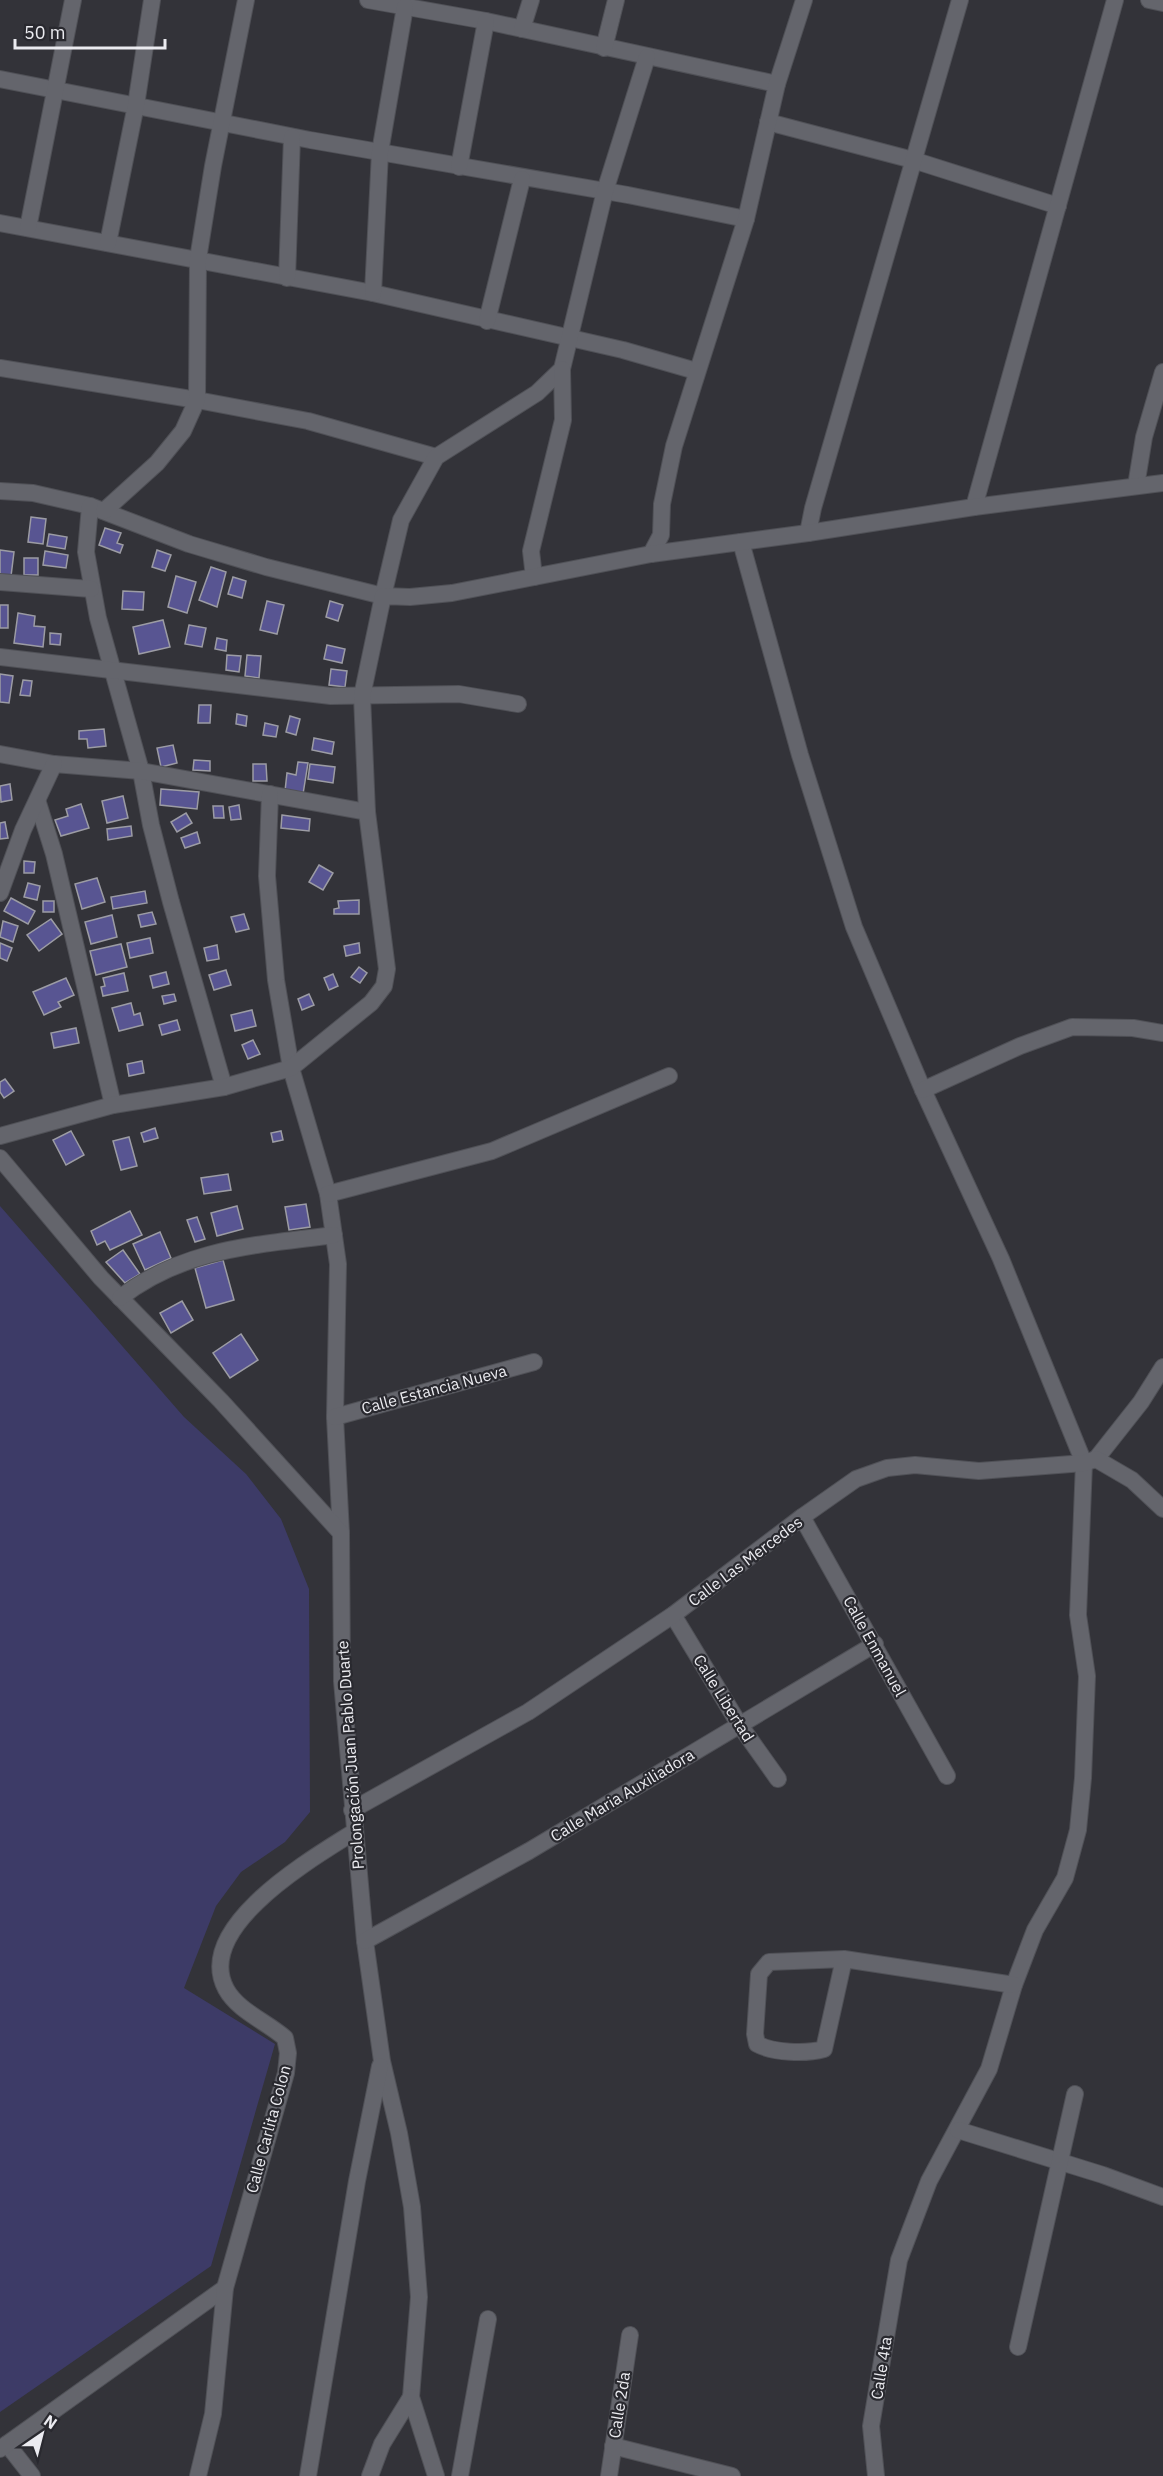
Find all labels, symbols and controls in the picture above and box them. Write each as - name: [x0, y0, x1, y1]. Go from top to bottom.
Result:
- scale bar: [15, 12, 165, 50]
- text: 50 m: [24, 21, 66, 44]
- street label: Calle Estancia Nueva: [359, 1360, 509, 1418]
- street label: Calle Las Mercedes: [684, 1512, 806, 1610]
- street label: Calle Enmanuel: [839, 1592, 911, 1700]
- street label: Prolongación Juan Pablo Duarte: [332, 1640, 368, 1870]
- street label: Calle Libertad: [689, 1651, 759, 1745]
- street label: Calle Maria Auxiliadora: [546, 1744, 698, 1846]
- street label: Calle Carlita Colon: [241, 2063, 295, 2195]
- street label: Calle 4ta: [866, 2335, 896, 2401]
- street label: Calle 2da: [604, 2370, 634, 2440]
- north arrow: [12, 2404, 72, 2464]
- text: N: [40, 2410, 61, 2433]

